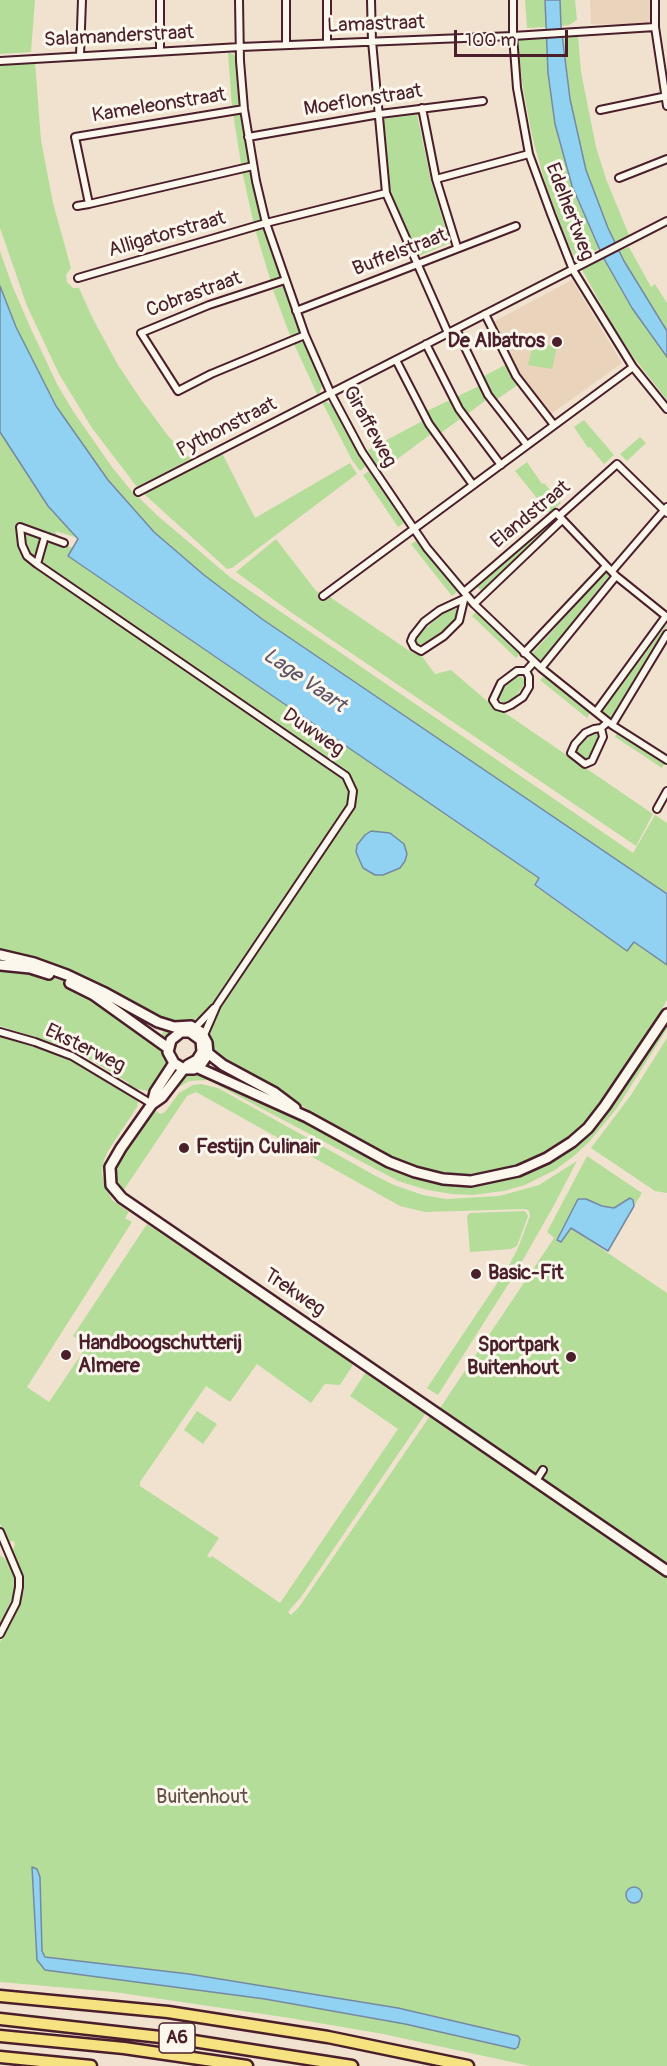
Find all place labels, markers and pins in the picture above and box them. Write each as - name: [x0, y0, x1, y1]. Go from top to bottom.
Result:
- place label: De Albatros: [448, 330, 545, 354]
- marker: De Albatros: [550, 335, 564, 349]
- place label: Festijn Culinair: [196, 1136, 320, 1160]
- marker: Festijn Culinair: [177, 1141, 191, 1155]
- place label: Basic-Fit: [488, 1262, 563, 1286]
- marker: Basic-Fit: [469, 1267, 483, 1281]
- place label: Handboogschutterij Almere: [78, 1332, 242, 1379]
- place label: Sportpark Buitenhout: [467, 1334, 559, 1381]
- marker: Handboogschutterij Almere: [59, 1348, 73, 1362]
- marker: Sportpark Buitenhout: [564, 1350, 578, 1364]

